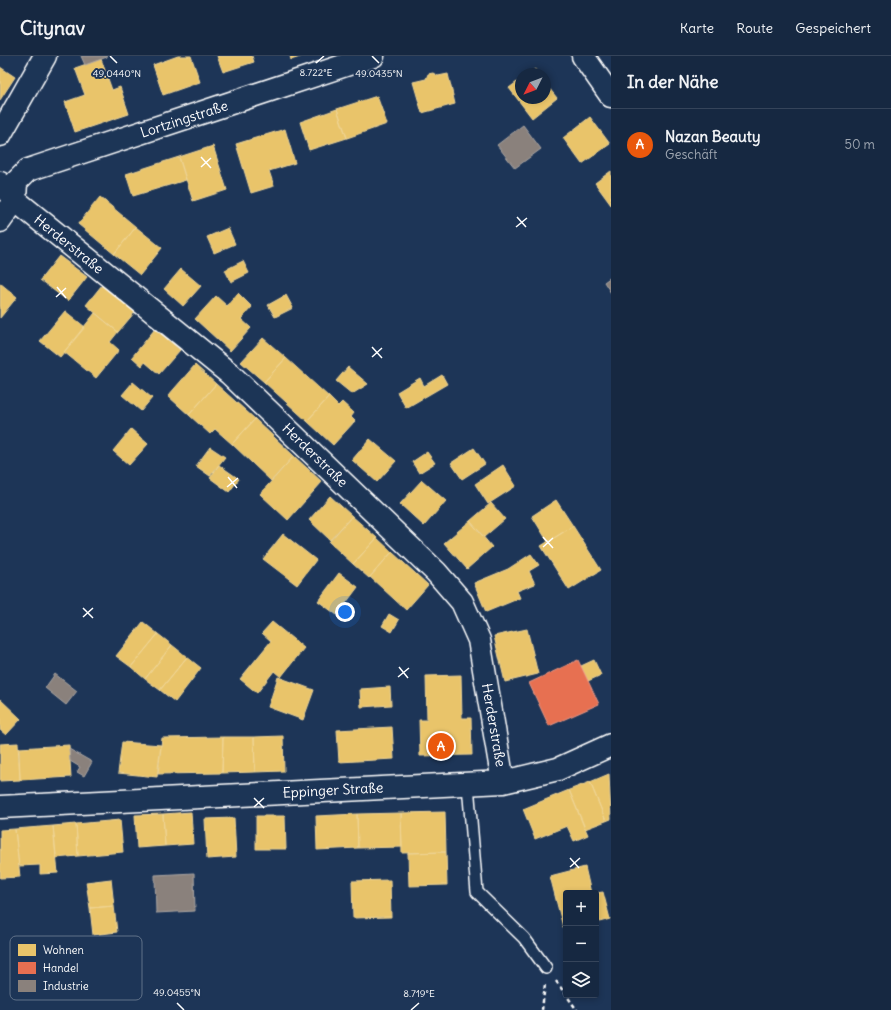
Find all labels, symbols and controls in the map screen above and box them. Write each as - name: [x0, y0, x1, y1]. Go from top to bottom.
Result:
- text: Citynav: [20, 16, 85, 40]
- text: Karte: [680, 19, 714, 37]
- text: Route: [736, 19, 773, 37]
- text: Gespeichert: [795, 19, 871, 37]
- text: 8.722°E: [300, 66, 333, 79]
- text: 49.0440°N: [93, 67, 141, 80]
- text: 49.0435°N: [355, 67, 403, 80]
- north arrow: [515, 68, 551, 104]
- text: In der Nähe: [627, 71, 719, 93]
- street label: Lortzingstraße: [138, 96, 230, 142]
- text: Nazan Beauty: [665, 127, 760, 146]
- text: A: [636, 136, 644, 153]
- text: 50 m: [844, 136, 875, 153]
- text: Geschäft: [665, 146, 717, 163]
- street label: Herderstraße: [31, 210, 107, 278]
- street label: Herderstraße: [278, 419, 352, 491]
- your location: [335, 602, 355, 622]
- street label: Herderstraße: [478, 682, 510, 768]
- pin: A: [428, 731, 454, 761]
- street label: Eppinger Straße: [282, 778, 384, 802]
- map controls: [563, 890, 599, 998]
- button: +: [563, 890, 599, 926]
- button: −: [563, 926, 599, 962]
- legend: [10, 936, 142, 1000]
- text: Wohnen: [43, 943, 84, 957]
- text: Handel: [43, 961, 78, 975]
- button: layers: [563, 962, 599, 998]
- text: Industrie: [43, 979, 89, 993]
- text: 49.0455°N: [153, 986, 201, 999]
- text: 8.719°E: [403, 987, 435, 1000]

